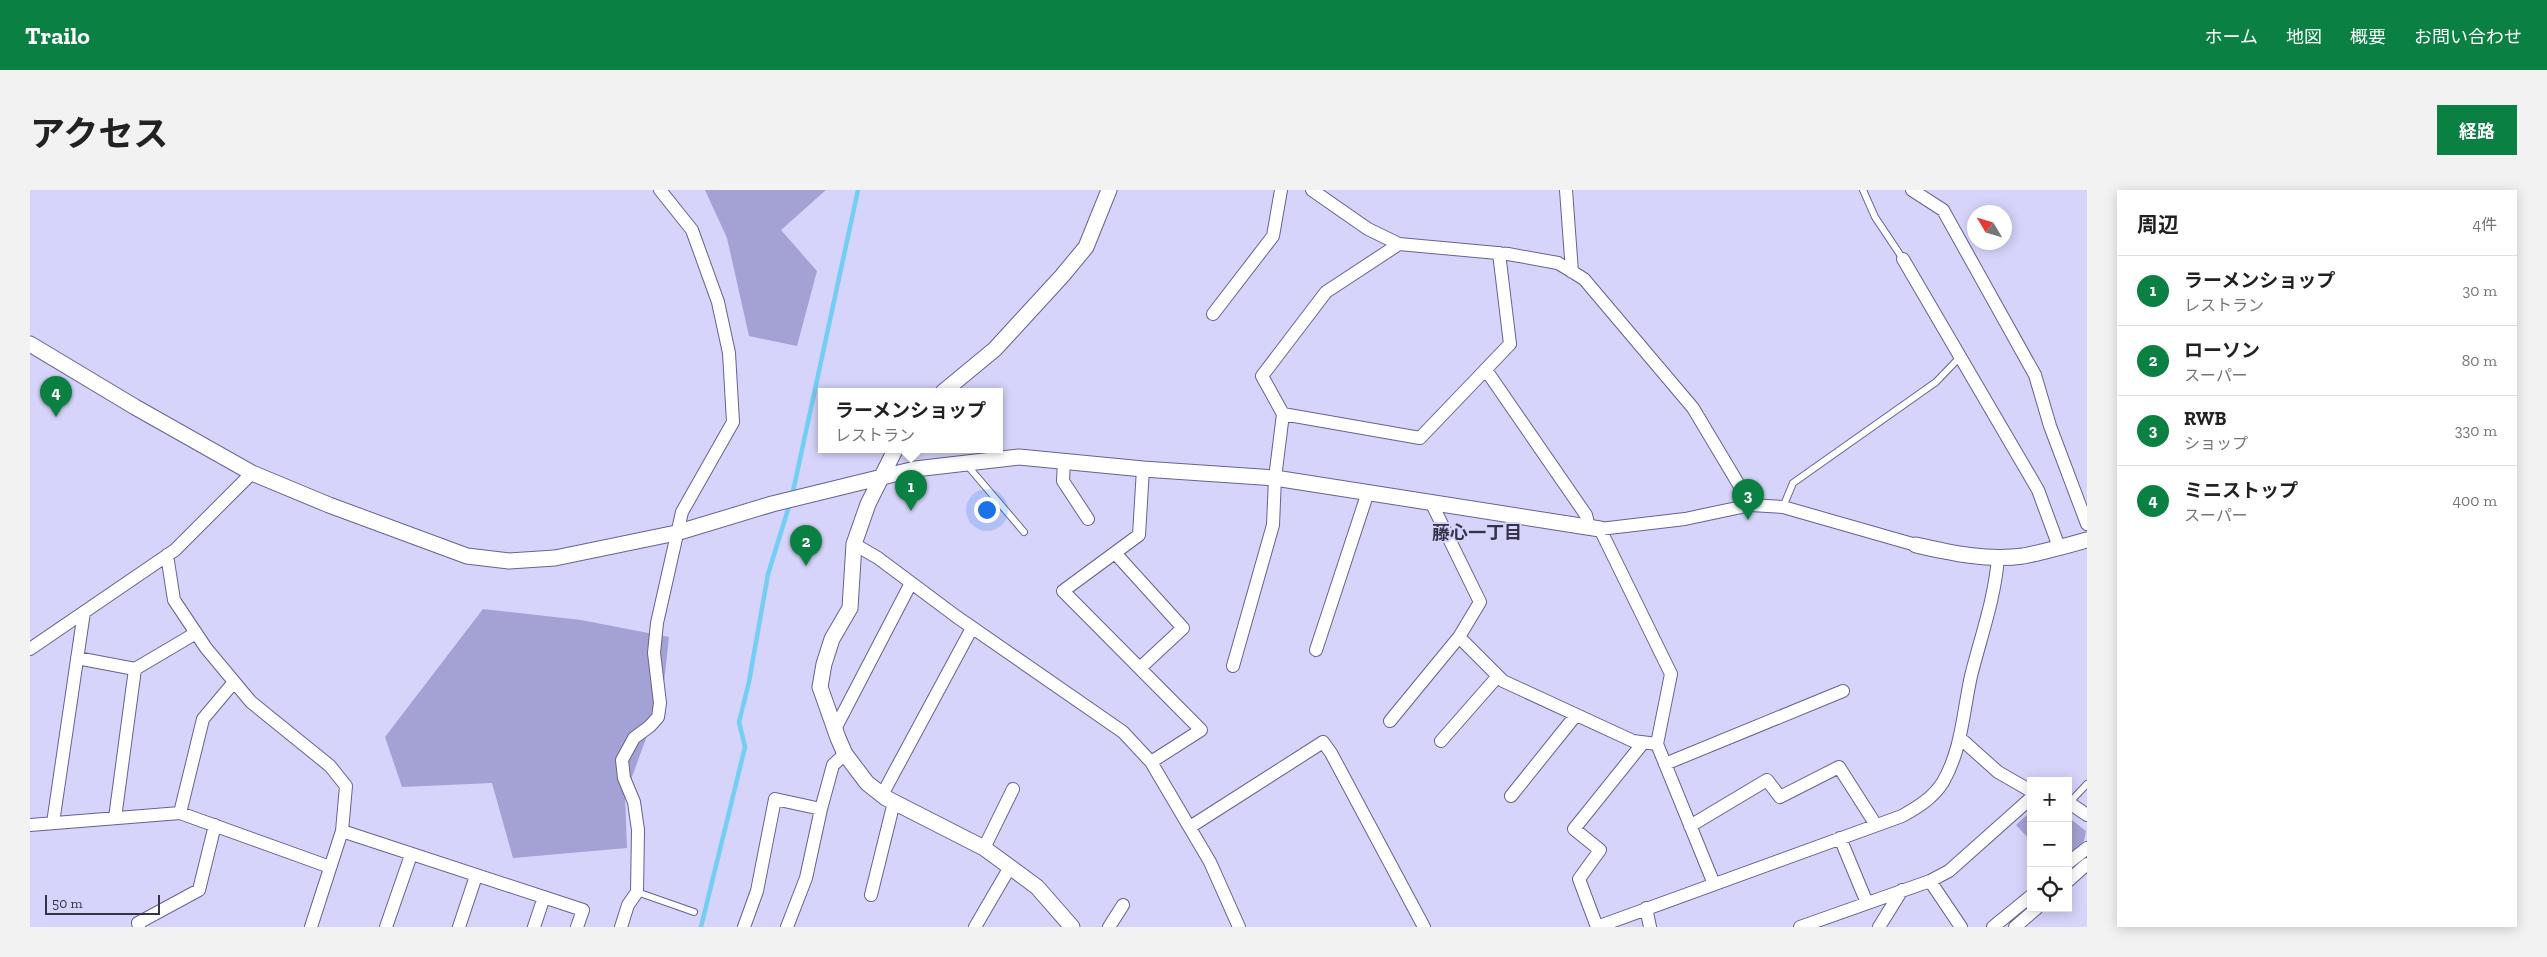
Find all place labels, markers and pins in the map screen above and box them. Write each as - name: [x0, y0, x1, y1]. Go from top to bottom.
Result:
- pin: 4: [40, 376, 72, 417]
- pin: 1: [895, 470, 927, 511]
- pin: 3: [1732, 479, 1764, 520]
- pin: 2: [790, 525, 822, 566]

